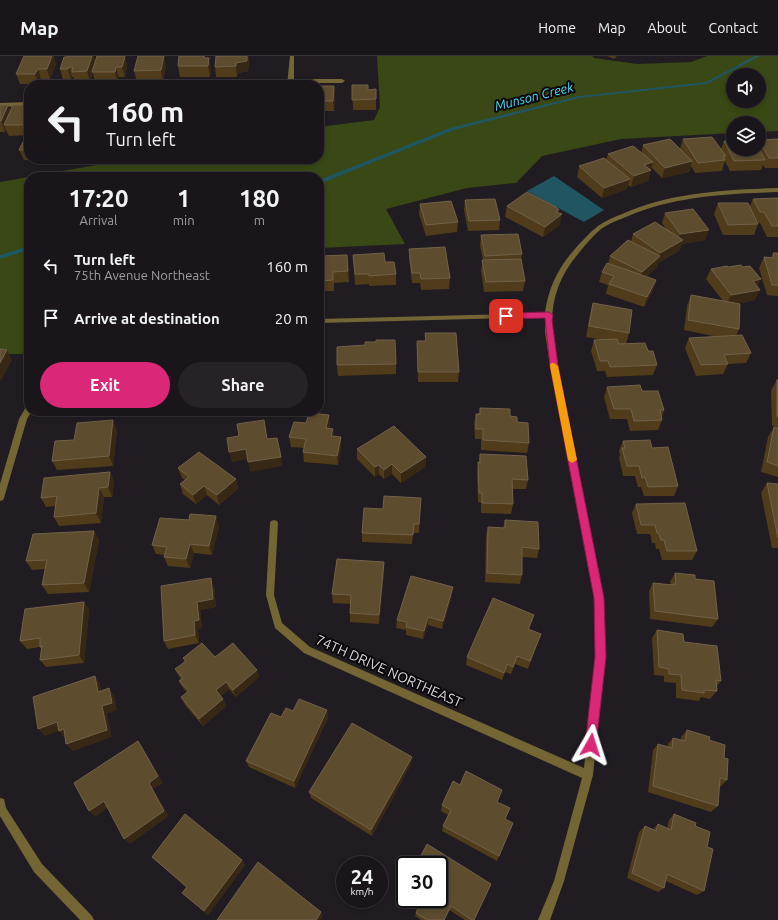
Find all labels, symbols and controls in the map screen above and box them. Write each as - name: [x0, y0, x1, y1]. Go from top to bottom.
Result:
- text: Map: [20, 17, 59, 39]
- text: Home: [538, 20, 576, 36]
- text: Map: [598, 20, 626, 36]
- text: About: [648, 20, 687, 36]
- text: Contact: [709, 20, 758, 36]
- map controls: [726, 68, 766, 156]
- button: sound: [726, 68, 766, 108]
- water label: Munson Creek: [493, 79, 575, 113]
- icon: left: [40, 96, 92, 148]
- text: 160 m: [106, 96, 184, 127]
- button: layers: [726, 116, 766, 156]
- text: Turn left: [106, 129, 176, 149]
- text: 17:20: [68, 185, 128, 212]
- text: 1: [177, 185, 190, 212]
- text: 180: [239, 185, 280, 212]
- text: Arrival: [79, 213, 117, 227]
- text: min: [173, 213, 195, 227]
- text: m: [254, 213, 265, 227]
- text: Turn left: [74, 251, 135, 268]
- icon: left: [40, 255, 62, 277]
- text: 160 m: [266, 258, 308, 275]
- text: 75th Avenue Northeast: [74, 268, 210, 282]
- pin: [489, 299, 523, 333]
- icon: arrive: [495, 305, 517, 327]
- icon: arrive: [40, 307, 62, 329]
- text: Arrive at destination: [74, 310, 220, 327]
- text: 20 m: [275, 310, 308, 327]
- button: Exit: [40, 362, 170, 408]
- button: Share: [178, 362, 308, 408]
- street label: 74TH DRIVE NORTHEAST: [313, 631, 465, 711]
- position arrow: [570, 724, 612, 766]
- speed limit sign: 30: [396, 856, 448, 908]
- text: 24: [351, 865, 373, 888]
- text: km/h: [350, 886, 374, 897]

